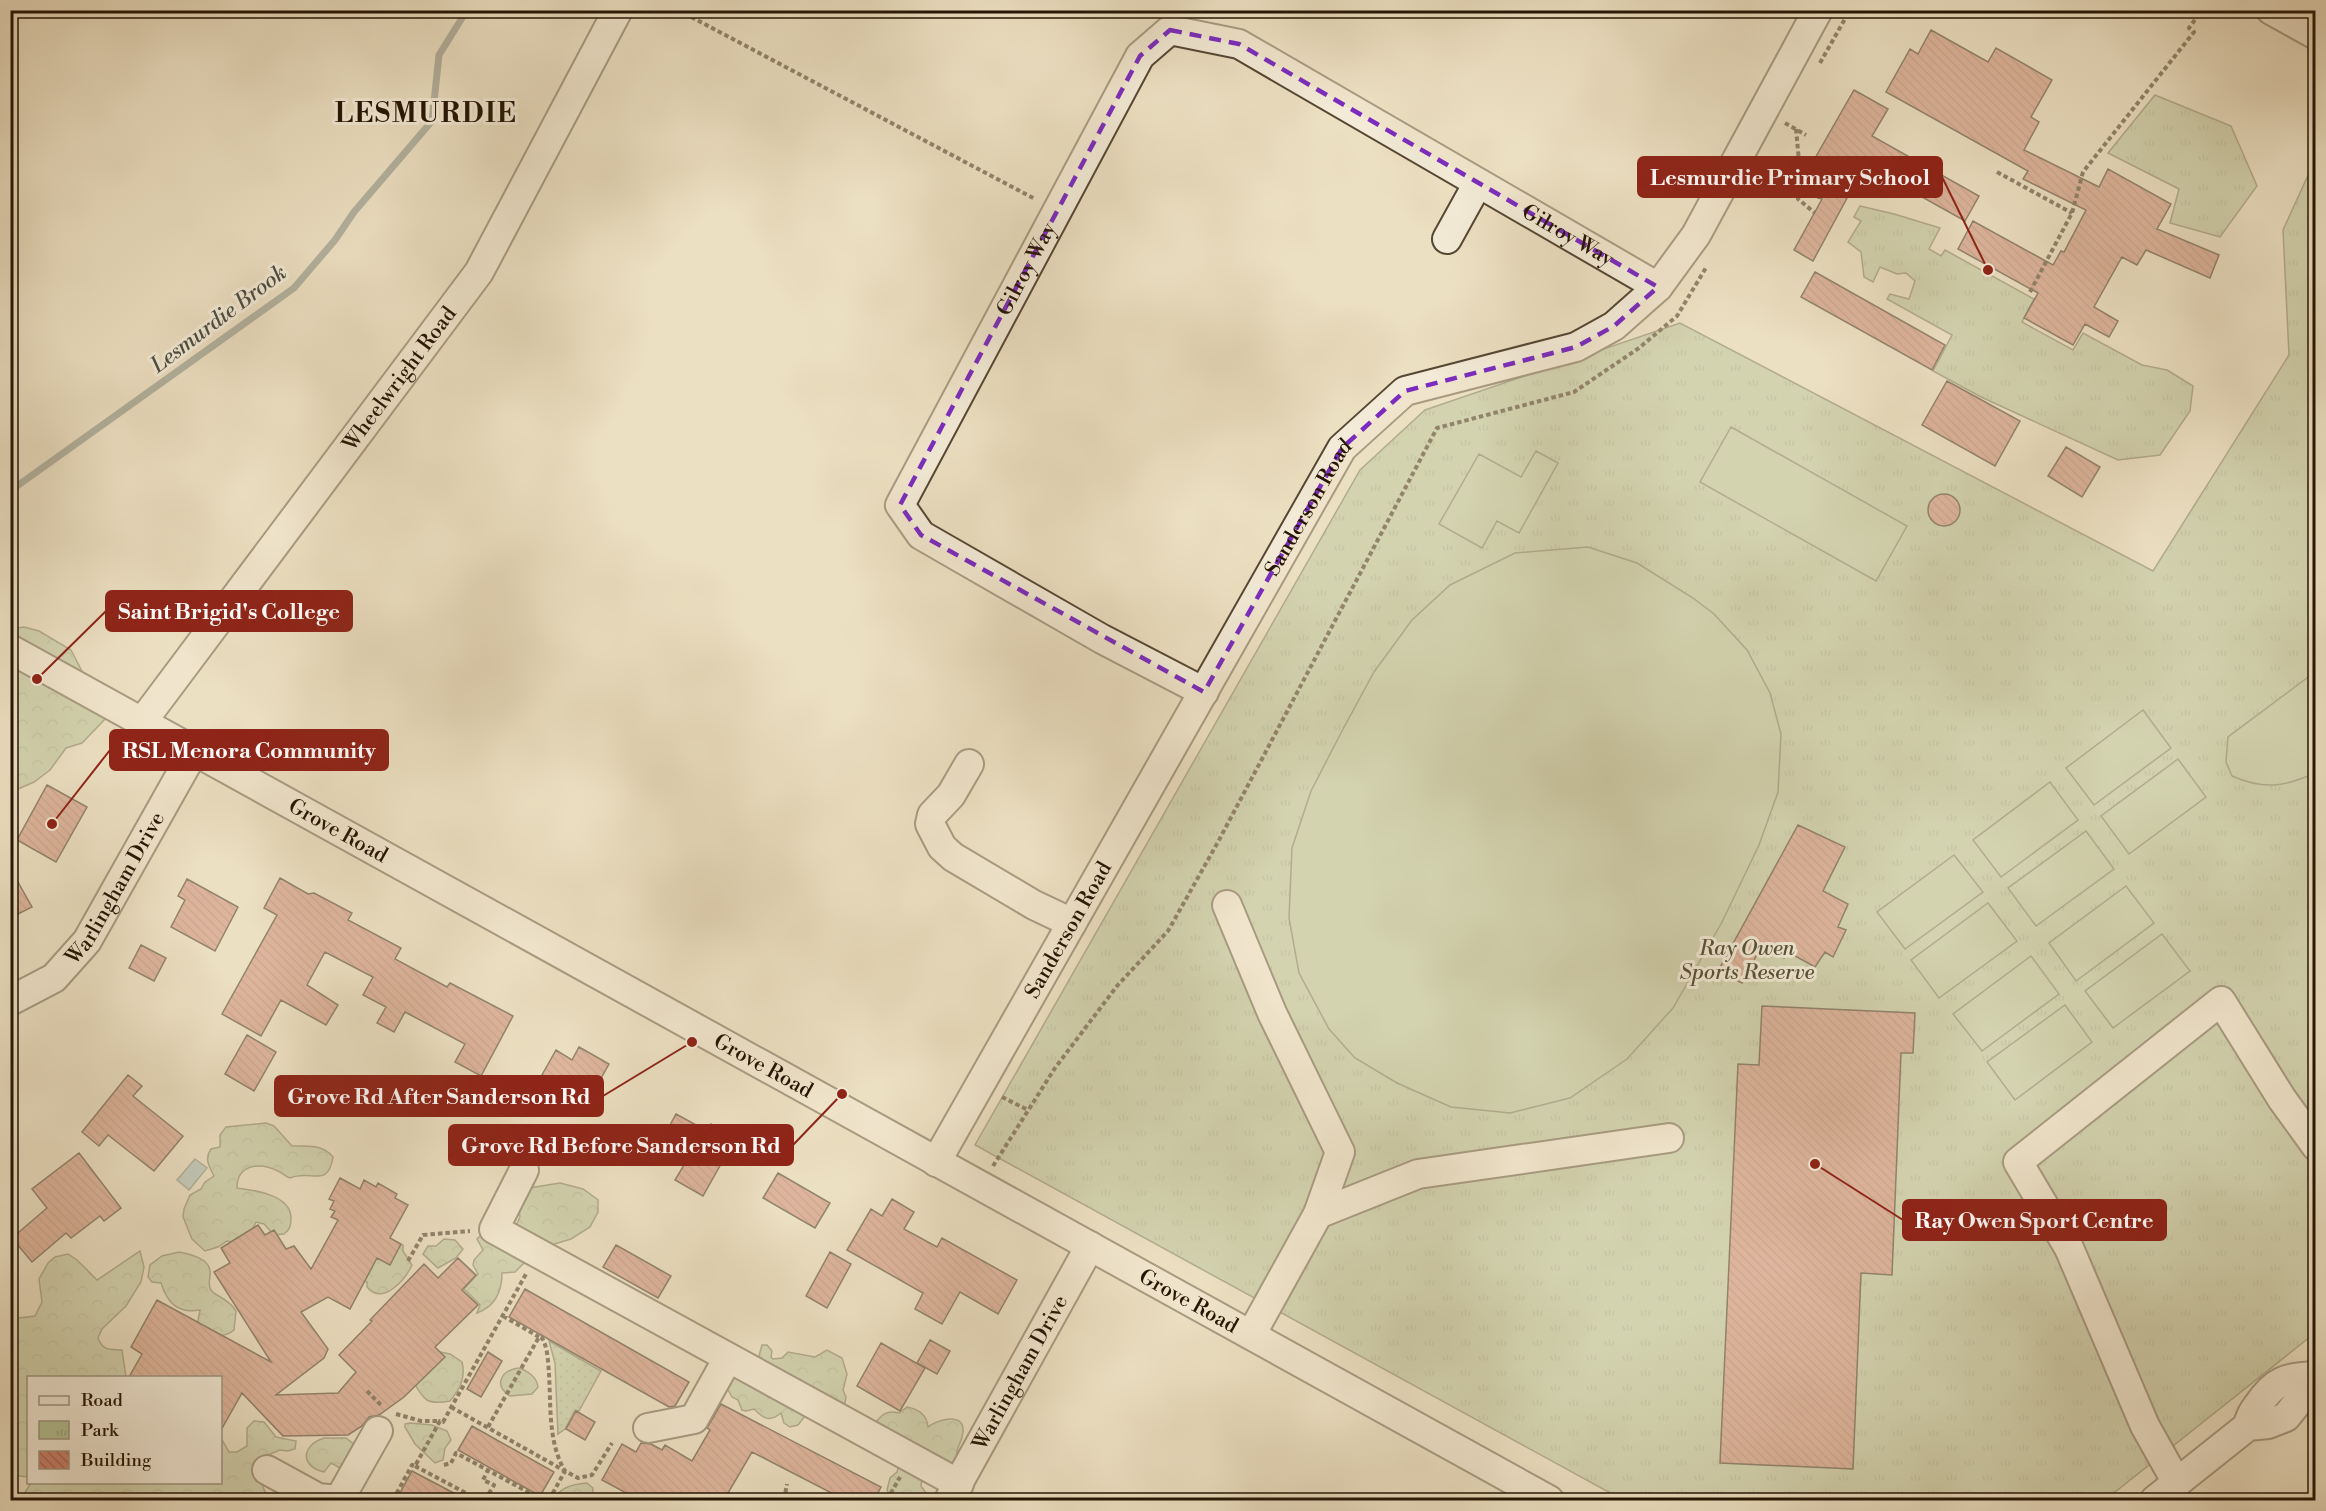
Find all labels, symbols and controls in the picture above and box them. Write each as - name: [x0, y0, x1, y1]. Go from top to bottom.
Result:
- district label: LESMURDIE: [335, 97, 517, 131]
- callout: Lesmurdie Primary School: [1638, 157, 1942, 197]
- text: Lesmurdie Primary School: [1650, 165, 1930, 192]
- street label: Gilroy Way: [1517, 199, 1619, 273]
- street label: Gilroy Way: [992, 218, 1063, 320]
- water label: Lesmurdie Brook: [145, 259, 292, 380]
- street label: Wheelwright Road: [337, 302, 462, 457]
- street label: Sanderson Road: [1260, 433, 1358, 581]
- callout: Saint Brigid's College: [106, 591, 352, 631]
- text: Saint Brigid's College: [118, 599, 340, 626]
- callout: RSL Menora Community: [110, 730, 388, 770]
- text: RSL Menora Community: [122, 738, 377, 765]
- street label: Grove Road: [283, 793, 392, 869]
- street label: Warlingham Drive: [60, 808, 171, 971]
- street label: Sanderson Road: [1020, 857, 1118, 1004]
- park label: Ray Owen Sports Reserve: [1680, 936, 1814, 986]
- street label: Grove Road: [709, 1029, 817, 1104]
- callout: Grove Rd After Sanderson Rd: [275, 1076, 603, 1116]
- text: Grove Rd After Sanderson Rd: [287, 1084, 591, 1111]
- callout: Grove Rd Before Sanderson Rd: [449, 1125, 793, 1165]
- text: Grove Rd Before Sanderson Rd: [461, 1133, 781, 1160]
- callout: Ray Owen Sport Centre: [1903, 1200, 2166, 1240]
- text: Ray Owen Sport Centre: [1915, 1208, 2154, 1235]
- street label: Grove Road: [1134, 1264, 1243, 1340]
- street label: Warlingham Drive: [967, 1291, 1074, 1456]
- legend: [27, 1376, 222, 1484]
- text: Road: [81, 1389, 124, 1412]
- text: Park: [81, 1419, 120, 1442]
- text: Building: [80, 1449, 152, 1472]

